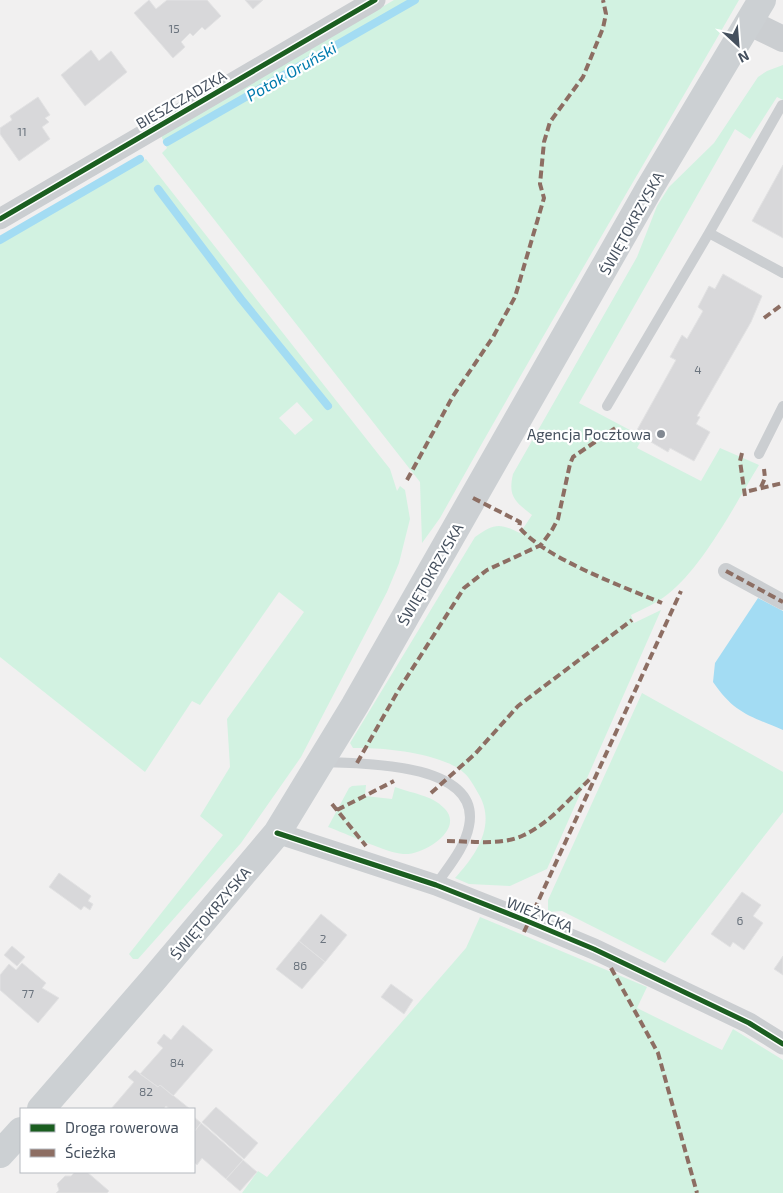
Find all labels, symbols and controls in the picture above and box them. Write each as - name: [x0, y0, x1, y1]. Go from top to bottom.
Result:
- north arrow: [713, 20, 763, 70]
- house number: 15: [168, 21, 180, 35]
- water label: Potok Oruński: [243, 37, 340, 104]
- text: N: [736, 47, 752, 67]
- street label: BIESZCZADZKA: [133, 66, 230, 132]
- house number: 11: [17, 124, 27, 138]
- street label: ŚWIĘTOKRZYSKA: [595, 168, 667, 278]
- house number: 4: [694, 362, 702, 376]
- place label: Agencja Pocztowa: [527, 425, 651, 444]
- marker: Agencja Pocztowa: [655, 428, 667, 440]
- street label: ŚWIĘTOKRZYSKA: [393, 519, 467, 628]
- street label: ŚWIĘTOKRZYSKA: [166, 863, 254, 963]
- street label: WIEŻYCKA: [504, 893, 576, 936]
- house number: 6: [737, 913, 744, 927]
- house number: 2: [320, 931, 327, 945]
- house number: 86: [293, 958, 307, 972]
- house number: 77: [22, 986, 34, 1000]
- house number: 84: [170, 1055, 184, 1069]
- house number: 82: [139, 1084, 153, 1098]
- legend: [20, 1108, 195, 1173]
- text: Droga rowerowa: [65, 1118, 179, 1136]
- text: Ścieżka: [65, 1143, 116, 1161]

